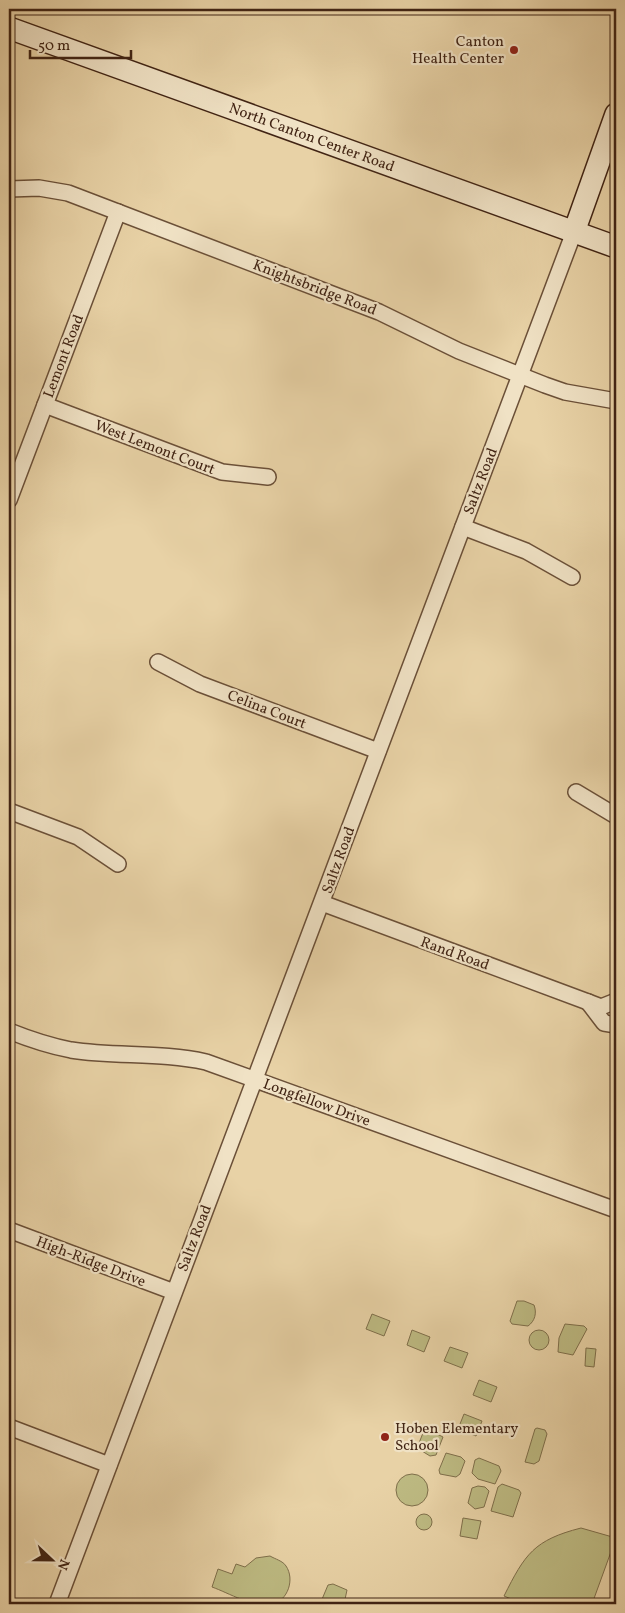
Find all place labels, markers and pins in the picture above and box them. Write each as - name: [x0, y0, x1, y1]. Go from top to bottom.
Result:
- place label: Canton Health Center: [412, 32, 504, 70]
- marker: Canton Health Center: [508, 44, 520, 56]
- place label: Hoben Elementary School: [395, 1419, 518, 1457]
- marker: Hoben Elementary School: [379, 1431, 391, 1443]

